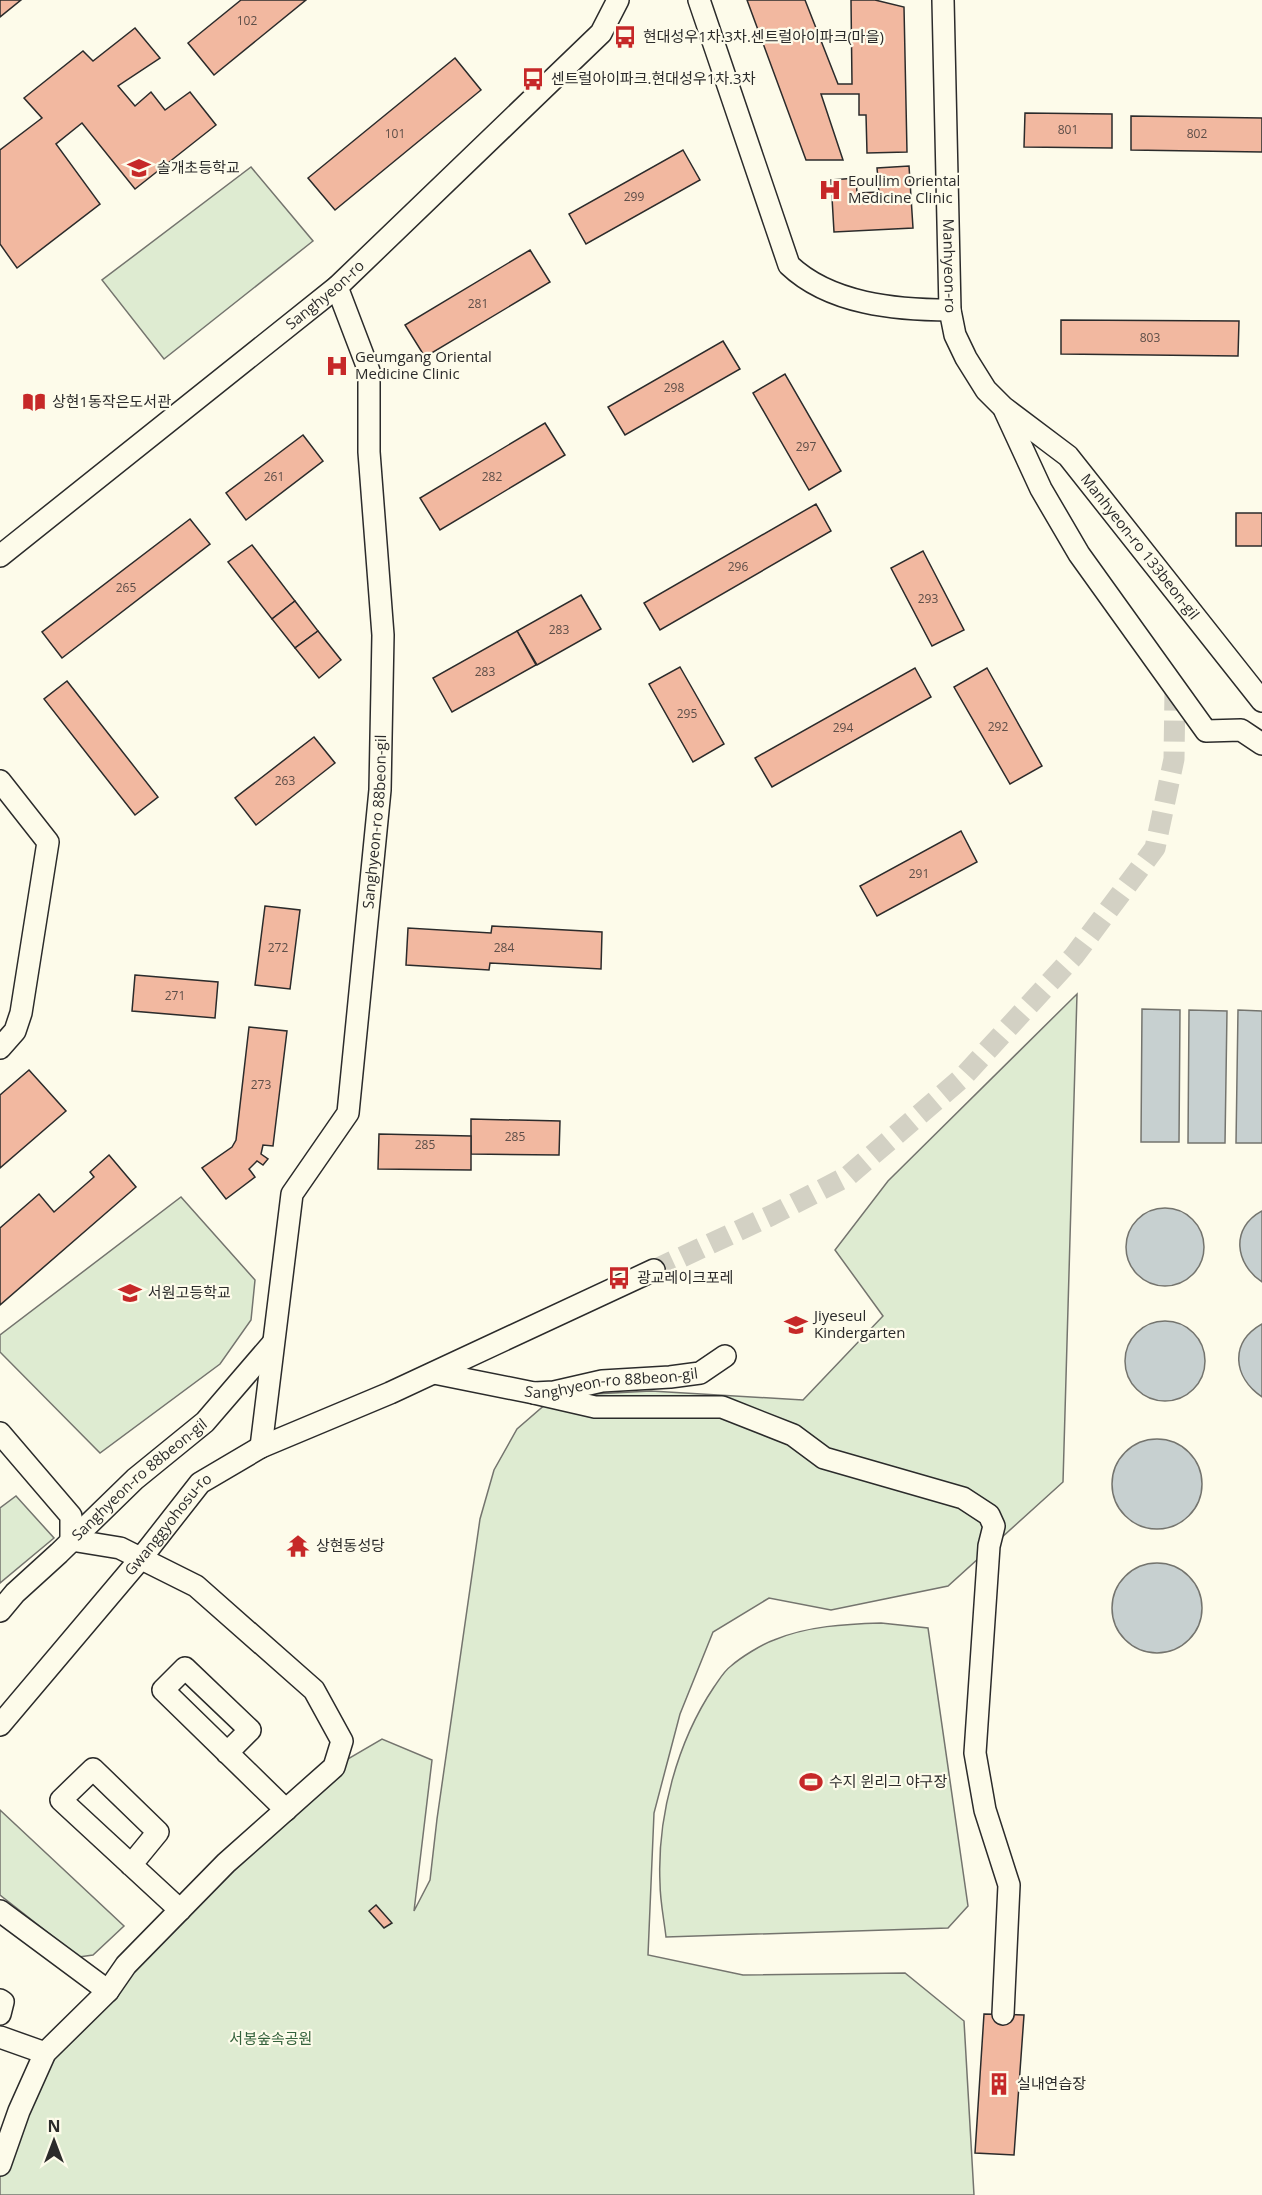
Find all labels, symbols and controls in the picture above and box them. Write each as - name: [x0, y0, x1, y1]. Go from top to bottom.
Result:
- house number: 102: [237, 12, 257, 29]
- bus stop icon: 현대성우1차.3차.센트럴아이파크(마을): [612, 24, 638, 50]
- place label: 현대성우1차.3차.센트럴아이파크(마을): [643, 26, 884, 46]
- bus stop icon: 센트럴아이파크.현대성우1차.3차: [520, 66, 546, 92]
- place label: 센트럴아이파크.현대성우1차.3차: [551, 68, 756, 88]
- house number: 801: [1058, 121, 1078, 138]
- house number: 101: [385, 125, 405, 142]
- house number: 802: [1187, 125, 1207, 142]
- school or university icon: 솔개초등학교: [126, 155, 152, 181]
- place label: 솔개초등학교: [157, 157, 240, 177]
- place label: Eoullim Oriental Medicine Clinic: [848, 170, 960, 207]
- hospital icon: Eoullim Oriental Medicine Clinic: [817, 177, 843, 203]
- house number: 299: [624, 188, 644, 205]
- street label: Manhyeon-ro: [939, 218, 961, 313]
- street label: Sanghyeon-ro: [281, 255, 368, 333]
- house number: 281: [468, 295, 488, 312]
- house number: 803: [1140, 329, 1160, 346]
- place label: Geumgang Oriental Medicine Clinic: [355, 346, 492, 383]
- hospital icon: Geumgang Oriental Medicine Clinic: [324, 353, 350, 379]
- house number: 298: [664, 379, 684, 396]
- library icon: 상현1동작은도서관: [21, 389, 47, 415]
- place label: 상현1동작은도서관: [52, 391, 171, 411]
- house number: 297: [796, 438, 816, 455]
- house number: 261: [264, 468, 284, 485]
- house number: 282: [482, 468, 502, 485]
- street label: Manhyeon-ro 133beon-gil: [1077, 469, 1205, 623]
- house number: 296: [728, 558, 748, 575]
- house number: 265: [116, 579, 136, 596]
- house number: 293: [918, 590, 938, 607]
- house number: 283: [549, 621, 569, 638]
- house number: 283: [475, 663, 495, 680]
- house number: 295: [677, 705, 697, 722]
- house number: 292: [988, 718, 1008, 735]
- house number: 294: [833, 719, 853, 736]
- street label: Sanghyeon-ro 88beon-gil: [357, 734, 390, 910]
- house number: 263: [275, 772, 295, 789]
- house number: 291: [909, 865, 929, 882]
- house number: 272: [268, 939, 288, 956]
- house number: 284: [494, 939, 514, 956]
- house number: 271: [165, 987, 185, 1004]
- house number: 273: [251, 1076, 271, 1093]
- house number: 285: [505, 1128, 525, 1145]
- house number: 285: [415, 1136, 435, 1153]
- bus stop icon: 광교레이크포레: [606, 1265, 632, 1291]
- place label: 광교레이크포레: [637, 1267, 734, 1287]
- school or university icon: 서원고등학교: [117, 1280, 143, 1306]
- place label: 서원고등학교: [148, 1282, 231, 1302]
- place label: Jiyeseul Kindergarten: [812, 1305, 905, 1342]
- school or university icon: Jiyeseul Kindergarten: [783, 1312, 809, 1338]
- street label: Sanghyeon-ro 88beon-gil: [523, 1362, 699, 1402]
- street label: Sanghyeon-ro 88beon-gil: [67, 1413, 211, 1544]
- street label: Gwanggyohosu-ro: [120, 1468, 215, 1579]
- temple icon: 상현동성당: [285, 1533, 311, 1559]
- place label: 상현동성당: [316, 1535, 385, 1555]
- sports icon: 수지 윈리그 야구장: [798, 1769, 824, 1795]
- place label: 수지 윈리그 야구장: [829, 1771, 947, 1791]
- park label: 서봉숲속공원: [230, 2028, 312, 2048]
- building icon: 실내연습장: [986, 2071, 1012, 2097]
- place label: 실내연습장: [1017, 2073, 1086, 2093]
- north arrow: [24, 2111, 84, 2171]
- text: N: [47, 2115, 61, 2137]

